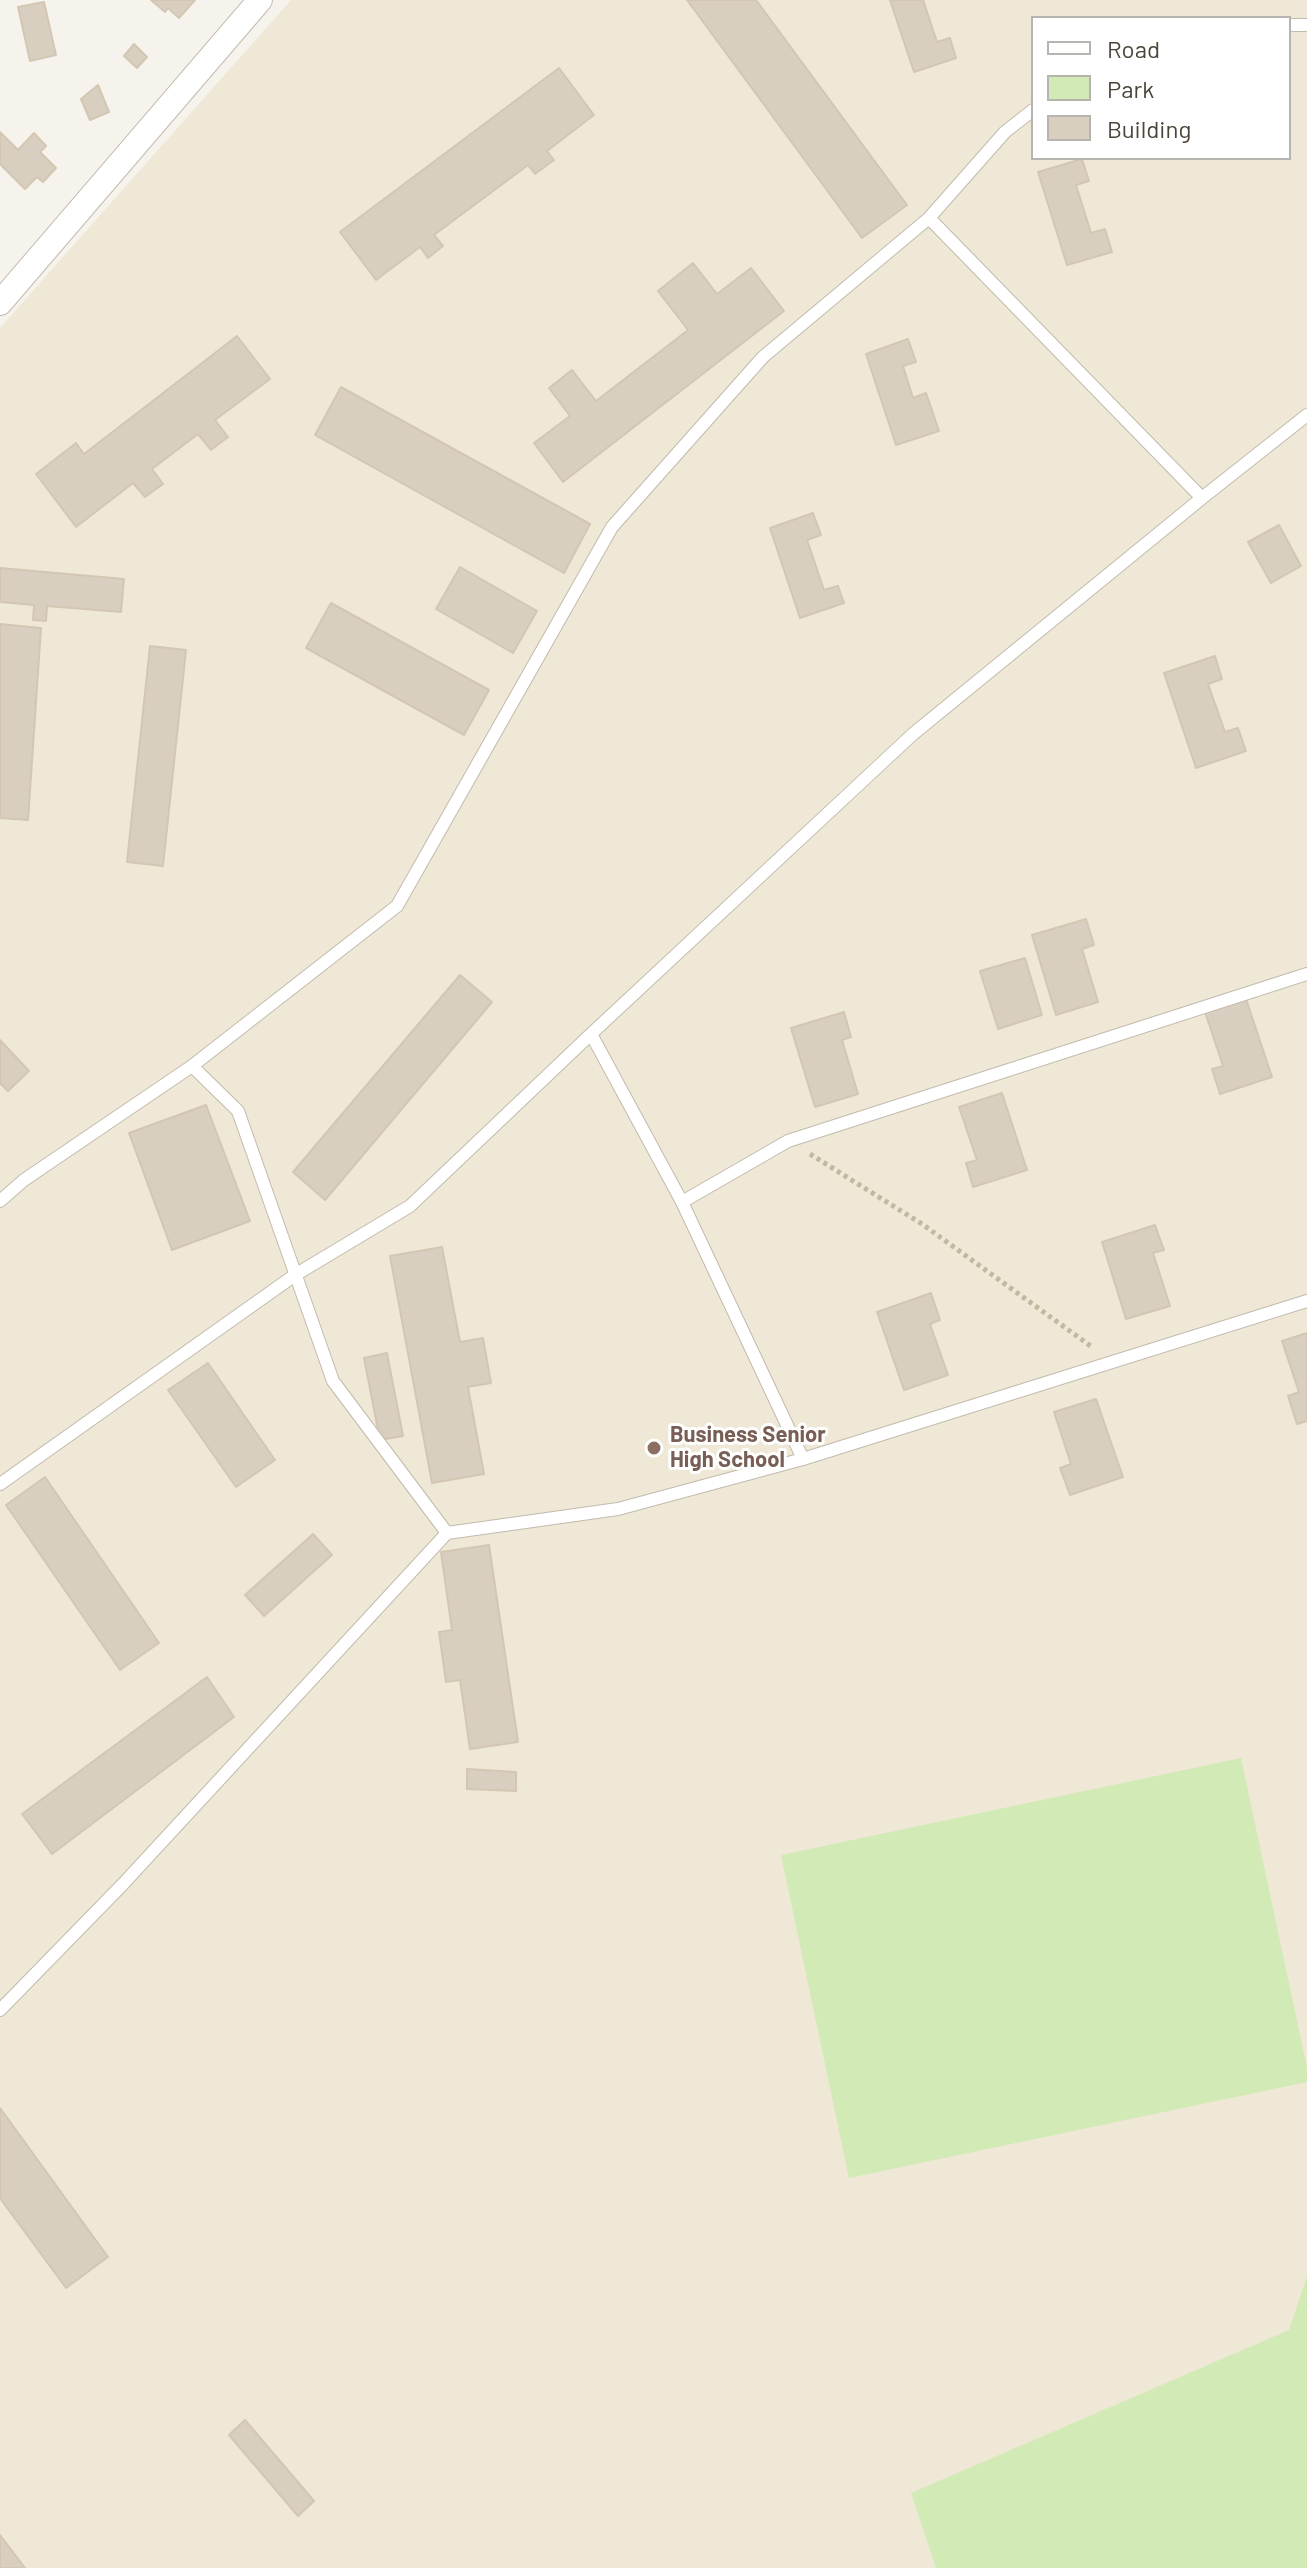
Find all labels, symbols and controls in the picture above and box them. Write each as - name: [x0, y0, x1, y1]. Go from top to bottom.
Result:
- legend: [1031, 16, 1291, 160]
- text: Road: [1107, 34, 1160, 63]
- text: Park: [1107, 74, 1154, 103]
- text: Building: [1107, 114, 1191, 143]
- place label: Business Senior High School: [670, 1422, 826, 1474]
- marker: Business Senior High School: [645, 1439, 663, 1457]

